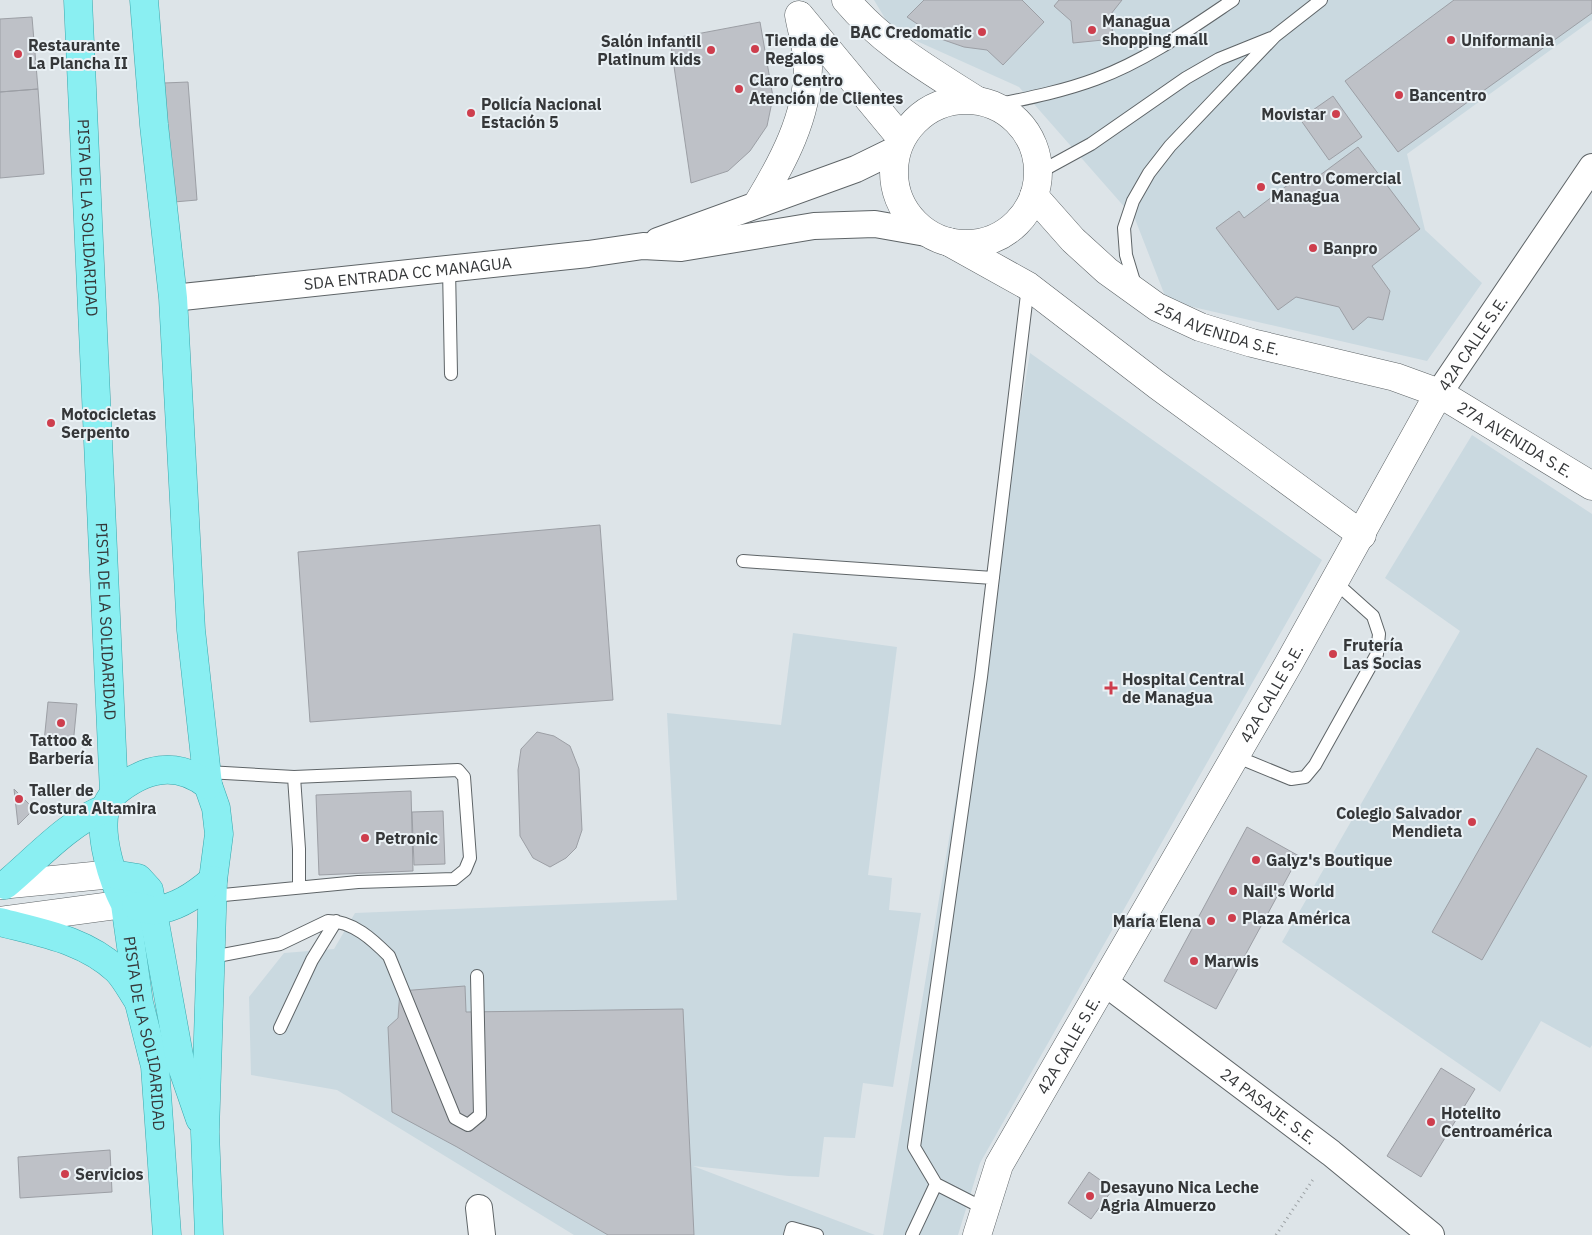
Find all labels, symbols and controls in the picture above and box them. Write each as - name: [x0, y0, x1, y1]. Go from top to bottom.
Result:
- place label: Managua shopping mall: [1102, 11, 1208, 49]
- place label: BAC Credomatic: [850, 22, 972, 42]
- marker: Managua shopping mall: [1086, 24, 1098, 36]
- marker: BAC Credomatic: [976, 26, 988, 38]
- place label: Tienda de Regalos: [765, 30, 839, 68]
- place label: Uniformania: [1461, 30, 1554, 50]
- place label: Salón infantil Platinum kids: [597, 31, 701, 69]
- marker: Uniformania: [1445, 34, 1457, 46]
- place label: Restaurante La Plancha II: [28, 35, 128, 73]
- marker: Tienda de Regalos: [749, 43, 761, 55]
- marker: Salón infantil Platinum kids: [705, 44, 717, 56]
- marker: Restaurante La Plancha II: [12, 48, 24, 60]
- place label: Claro Centro Atención de Clientes: [749, 70, 903, 108]
- marker: Claro Centro Atención de Clientes: [733, 83, 745, 95]
- place label: Bancentro: [1409, 85, 1487, 105]
- marker: Bancentro: [1393, 89, 1405, 101]
- place label: Policía Nacional Estación 5: [481, 94, 602, 132]
- place label: Movistar: [1261, 104, 1327, 124]
- marker: Policía Nacional Estación 5: [465, 107, 477, 119]
- marker: Movistar: [1330, 108, 1342, 120]
- street label: PISTA DE LA SOLIDARIDAD: [73, 119, 102, 317]
- place label: Centro Comercial Managua: [1271, 168, 1401, 206]
- marker: Centro Comercial Managua: [1255, 181, 1267, 193]
- place label: Banpro: [1323, 238, 1377, 258]
- marker: Banpro: [1307, 242, 1319, 254]
- street label: SDA ENTRADA CC MANAGUA: [303, 252, 513, 294]
- street label: 42A CALLE S.E.: [1434, 292, 1512, 394]
- street label: 25A AVENIDA S.E.: [1152, 297, 1282, 359]
- street label: 27A AVENIDA S.E.: [1454, 396, 1576, 482]
- place label: Motocicletas Serpento: [61, 404, 156, 442]
- marker: Motocicletas Serpento: [45, 417, 57, 429]
- street label: PISTA DE LA SOLIDARIDAD: [92, 522, 121, 721]
- place label: Frutería Las Socias: [1343, 635, 1422, 673]
- street label: 42A CALLE S.E.: [1235, 641, 1307, 746]
- marker: Frutería Las Socias: [1327, 648, 1339, 660]
- place label: Hospital Central de Managua: [1122, 669, 1244, 707]
- marker: Hospital Central de Managua: [1104, 681, 1118, 695]
- marker: Tattoo & Barbería: [55, 717, 67, 729]
- place label: Tattoo & Barbería: [28, 730, 94, 768]
- place label: Taller de Costura Altamira: [29, 780, 156, 818]
- marker: Taller de Costura Altamira: [13, 793, 25, 805]
- place label: Colegio Salvador Mendieta: [1336, 803, 1463, 841]
- marker: Colegio Salvador Mendieta: [1466, 816, 1478, 828]
- place label: Petronic: [375, 828, 438, 848]
- marker: Petronic: [359, 832, 371, 844]
- place label: Galyz's Boutique: [1266, 850, 1393, 870]
- marker: Galyz's Boutique: [1250, 854, 1262, 866]
- place label: Nail's World: [1243, 881, 1334, 901]
- marker: Nail's World: [1227, 885, 1239, 897]
- place label: Plaza América: [1242, 908, 1350, 928]
- place label: María Elena: [1113, 911, 1201, 931]
- marker: Plaza América: [1226, 912, 1238, 924]
- marker: María Elena: [1205, 915, 1217, 927]
- street label: PISTA DE LA SOLIDARIDAD: [120, 935, 170, 1132]
- place label: Marwis: [1204, 951, 1259, 971]
- marker: Marwis: [1188, 955, 1200, 967]
- street label: 42A CALLE S.E.: [1032, 992, 1105, 1098]
- street label: 24 PASAJE. S.E.: [1217, 1063, 1320, 1148]
- place label: Hotelito Centroamérica: [1441, 1103, 1552, 1141]
- marker: Hotelito Centroamérica: [1425, 1116, 1437, 1128]
- place label: Servicios: [75, 1164, 144, 1184]
- marker: Servicios: [59, 1168, 71, 1180]
- place label: Desayuno Nica Leche Agria Almuerzo: [1100, 1177, 1259, 1215]
- marker: Desayuno Nica Leche Agria Almuerzo: [1084, 1190, 1096, 1202]

